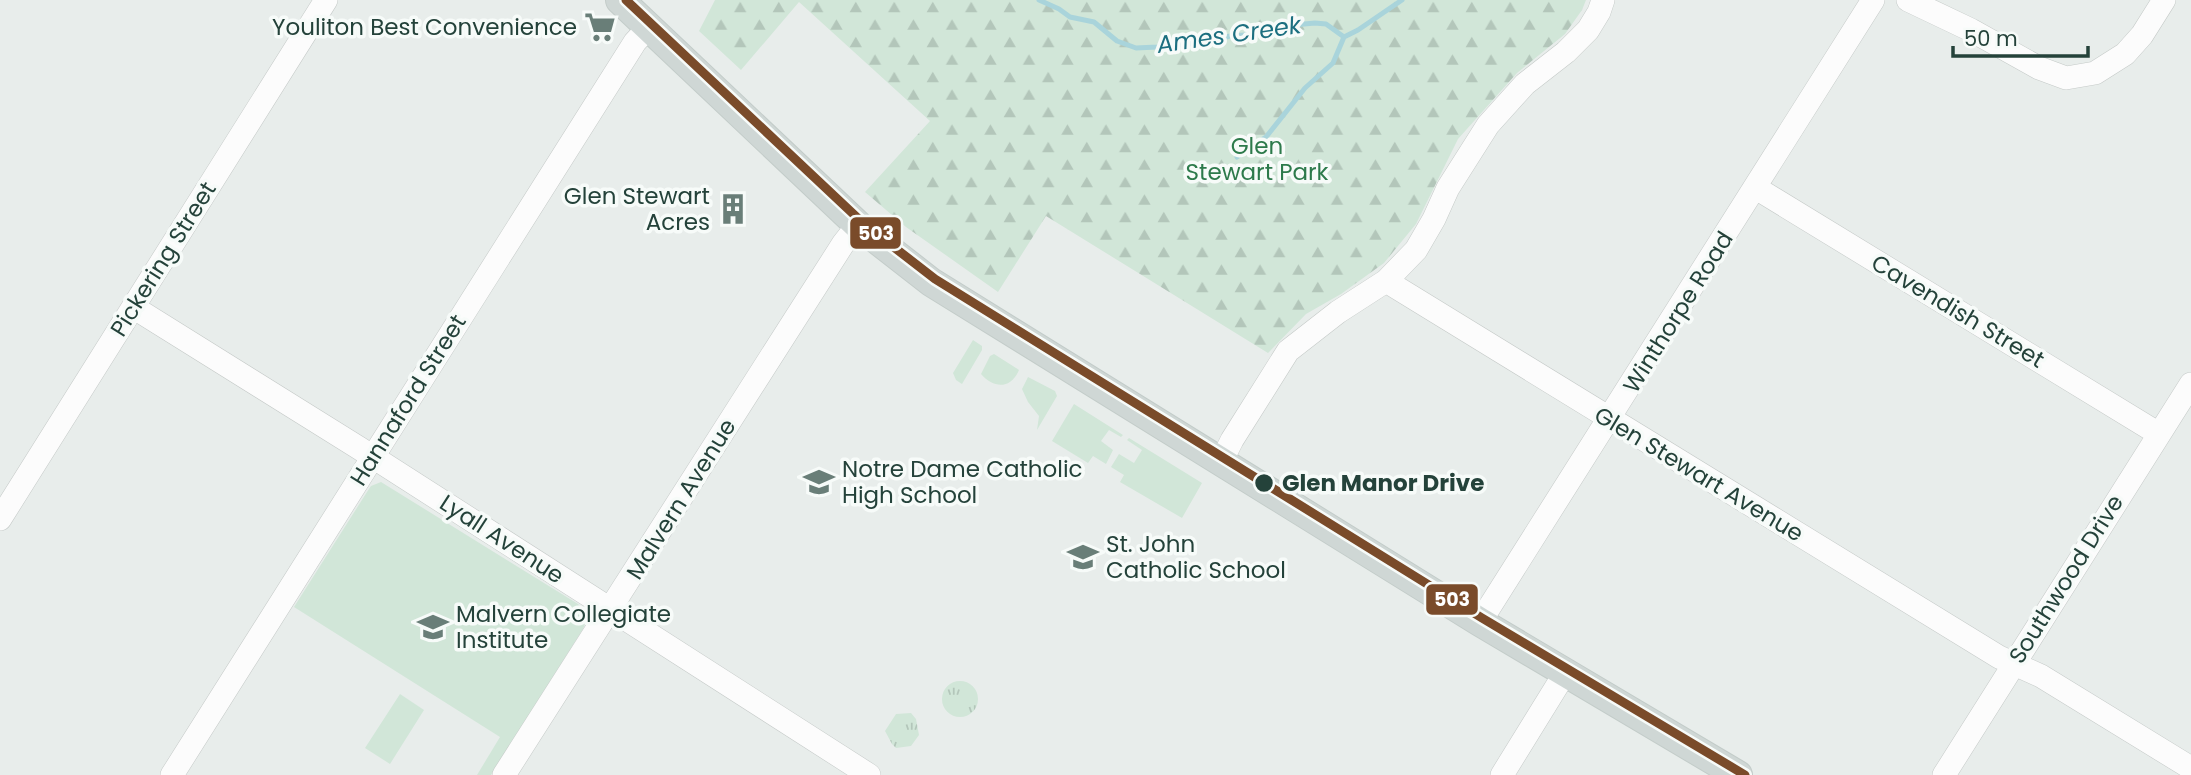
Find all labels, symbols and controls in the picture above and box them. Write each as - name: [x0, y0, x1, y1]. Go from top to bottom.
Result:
- water label: Ames Creek: [1154, 8, 1305, 61]
- supermarket icon: Youliton Best Convenience: [583, 10, 617, 44]
- place label: Youliton Best Convenience: [272, 11, 577, 43]
- scale bar: [1953, 14, 2088, 58]
- text: 50 m: [1964, 24, 2018, 53]
- park label: Glen Stewart Park: [1186, 130, 1329, 188]
- street label: Pickering Street: [103, 175, 223, 343]
- place label: Glen Stewart Acres: [564, 180, 710, 238]
- building icon: Glen Stewart Acres: [716, 192, 750, 226]
- line badge: 503: [849, 216, 902, 250]
- text: 503: [858, 220, 894, 247]
- street label: Winthorpe Road: [1615, 225, 1741, 399]
- street label: Cavendish Street: [1865, 247, 2051, 375]
- street label: Hannaford Street: [342, 308, 474, 492]
- street label: Glen Stewart Avenue: [1588, 399, 1810, 549]
- street label: Malvern Avenue: [619, 413, 743, 585]
- place label: Notre Dame Catholic High School: [842, 453, 1083, 511]
- school or university icon: Notre Dame Catholic High School: [802, 465, 836, 499]
- place label: Glen Manor Drive: [1282, 467, 1484, 499]
- marker: Glen Manor Drive: [1253, 472, 1275, 494]
- street label: Lyall Avenue: [434, 487, 570, 591]
- street label: Southwood Drive: [2001, 488, 2131, 670]
- place label: St. John Catholic School: [1106, 528, 1286, 586]
- school or university icon: St. John Catholic School: [1066, 540, 1100, 574]
- line badge: 503: [1425, 583, 1479, 616]
- text: 503: [1434, 586, 1470, 613]
- place label: Malvern Collegiate Institute: [456, 598, 671, 656]
- school or university icon: Malvern Collegiate Institute: [416, 610, 450, 644]

